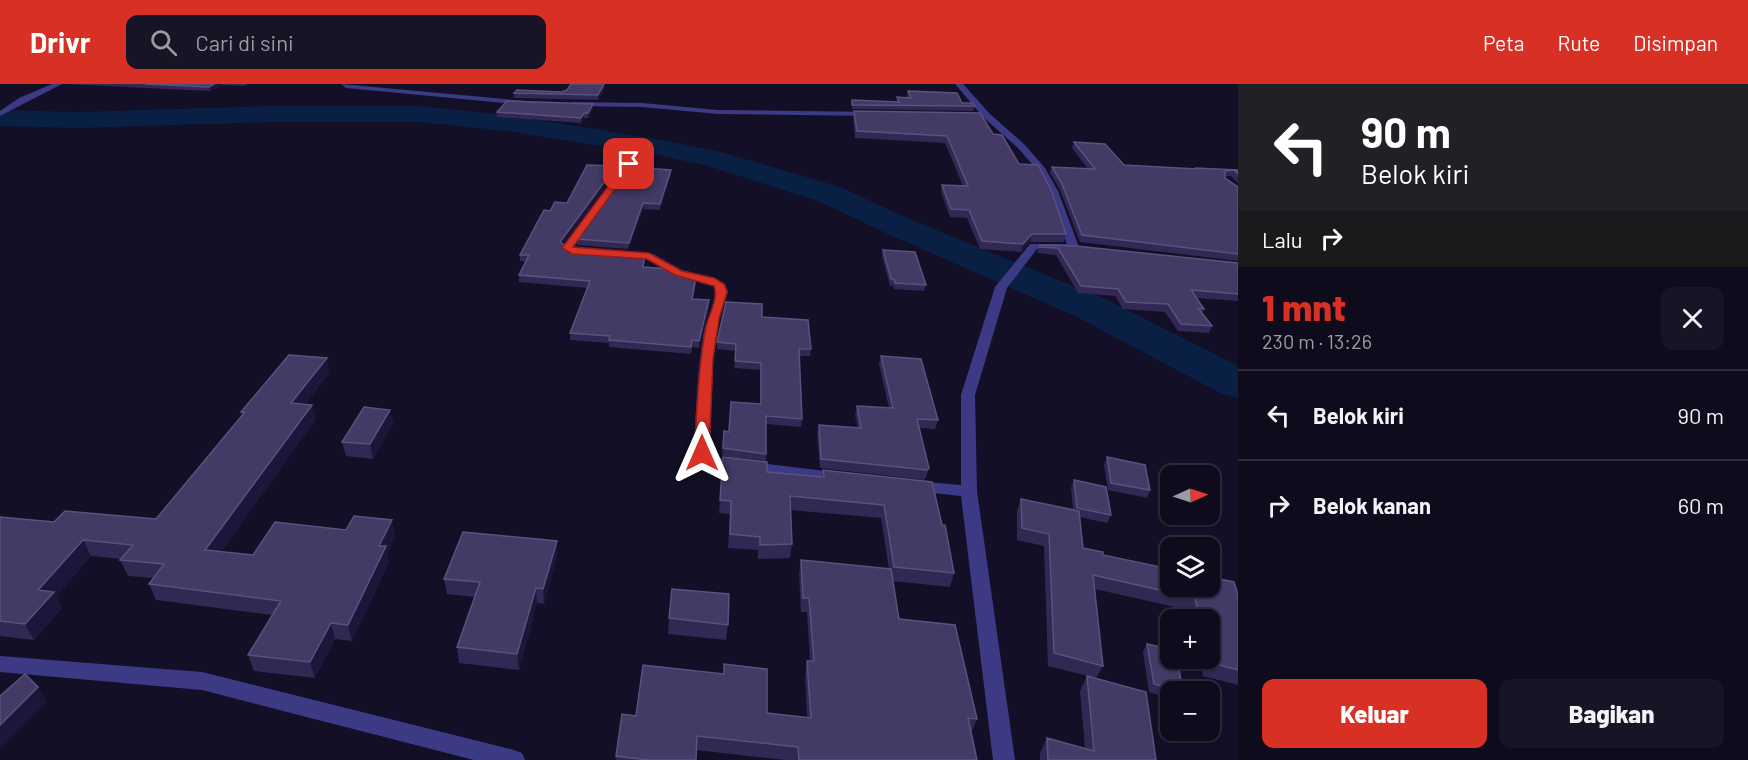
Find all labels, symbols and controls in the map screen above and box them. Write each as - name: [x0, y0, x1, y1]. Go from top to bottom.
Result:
- search box: [126, 15, 546, 69]
- text: Drivr: [30, 25, 90, 59]
- icon: search: [147, 26, 180, 59]
- text: Cari di sini: [195, 29, 294, 55]
- text: Peta: [1483, 30, 1525, 55]
- text: Rute: [1558, 30, 1600, 55]
- text: Disimpan: [1633, 30, 1718, 55]
- text: 90 m: [1361, 106, 1451, 156]
- icon: left: [1262, 108, 1340, 186]
- pin: [603, 138, 654, 189]
- icon: arrive: [612, 147, 645, 180]
- text: Belok kiri: [1361, 157, 1469, 189]
- icon: right: [1315, 222, 1348, 255]
- text: Lalu: [1262, 226, 1303, 252]
- text: 1 mnt: [1262, 285, 1346, 328]
- button: close: [1661, 287, 1724, 350]
- text: 230 m · 13:26: [1262, 329, 1372, 353]
- icon: left: [1262, 399, 1295, 432]
- text: Belok kiri: [1313, 402, 1404, 428]
- text: 90 m: [1678, 402, 1724, 428]
- position arrow: [670, 421, 734, 485]
- north arrow: [1160, 465, 1220, 525]
- map controls: [1160, 465, 1220, 741]
- icon: right: [1262, 489, 1295, 522]
- text: Belok kanan: [1313, 492, 1431, 518]
- text: 60 m: [1678, 492, 1724, 518]
- button: layers: [1160, 537, 1220, 597]
- button: +: [1160, 609, 1220, 669]
- button: Keluar: [1262, 679, 1487, 748]
- button: Bagikan: [1499, 679, 1724, 748]
- button: −: [1160, 681, 1220, 741]

